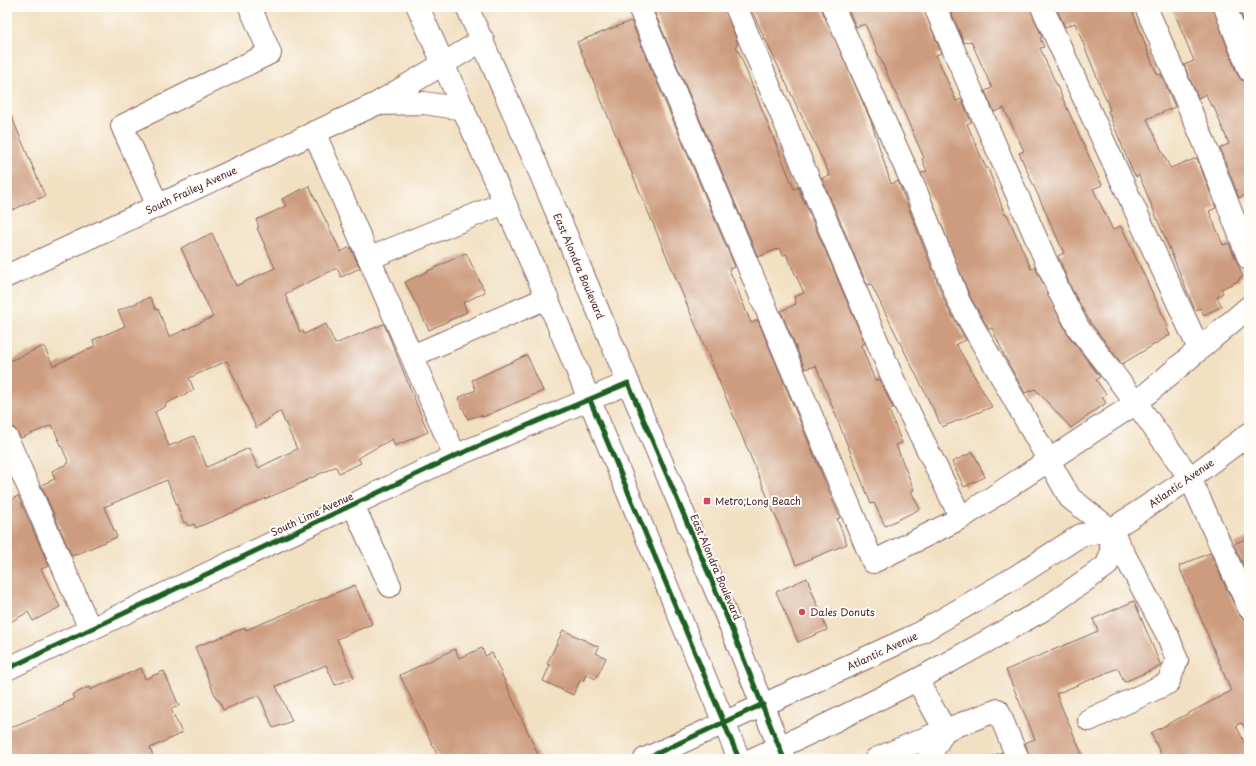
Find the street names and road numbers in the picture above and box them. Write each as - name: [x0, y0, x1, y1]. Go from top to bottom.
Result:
- street label: South Frailey Avenue: [143, 162, 239, 217]
- street label: East Alondra Boulevard: [550, 210, 609, 321]
- street label: Atlantic Avenue: [1145, 454, 1217, 511]
- street label: South Lime Avenue: [268, 488, 356, 539]
- street label: East Alondra Boulevard: [687, 511, 746, 622]
- street label: Atlantic Avenue: [844, 627, 920, 674]

